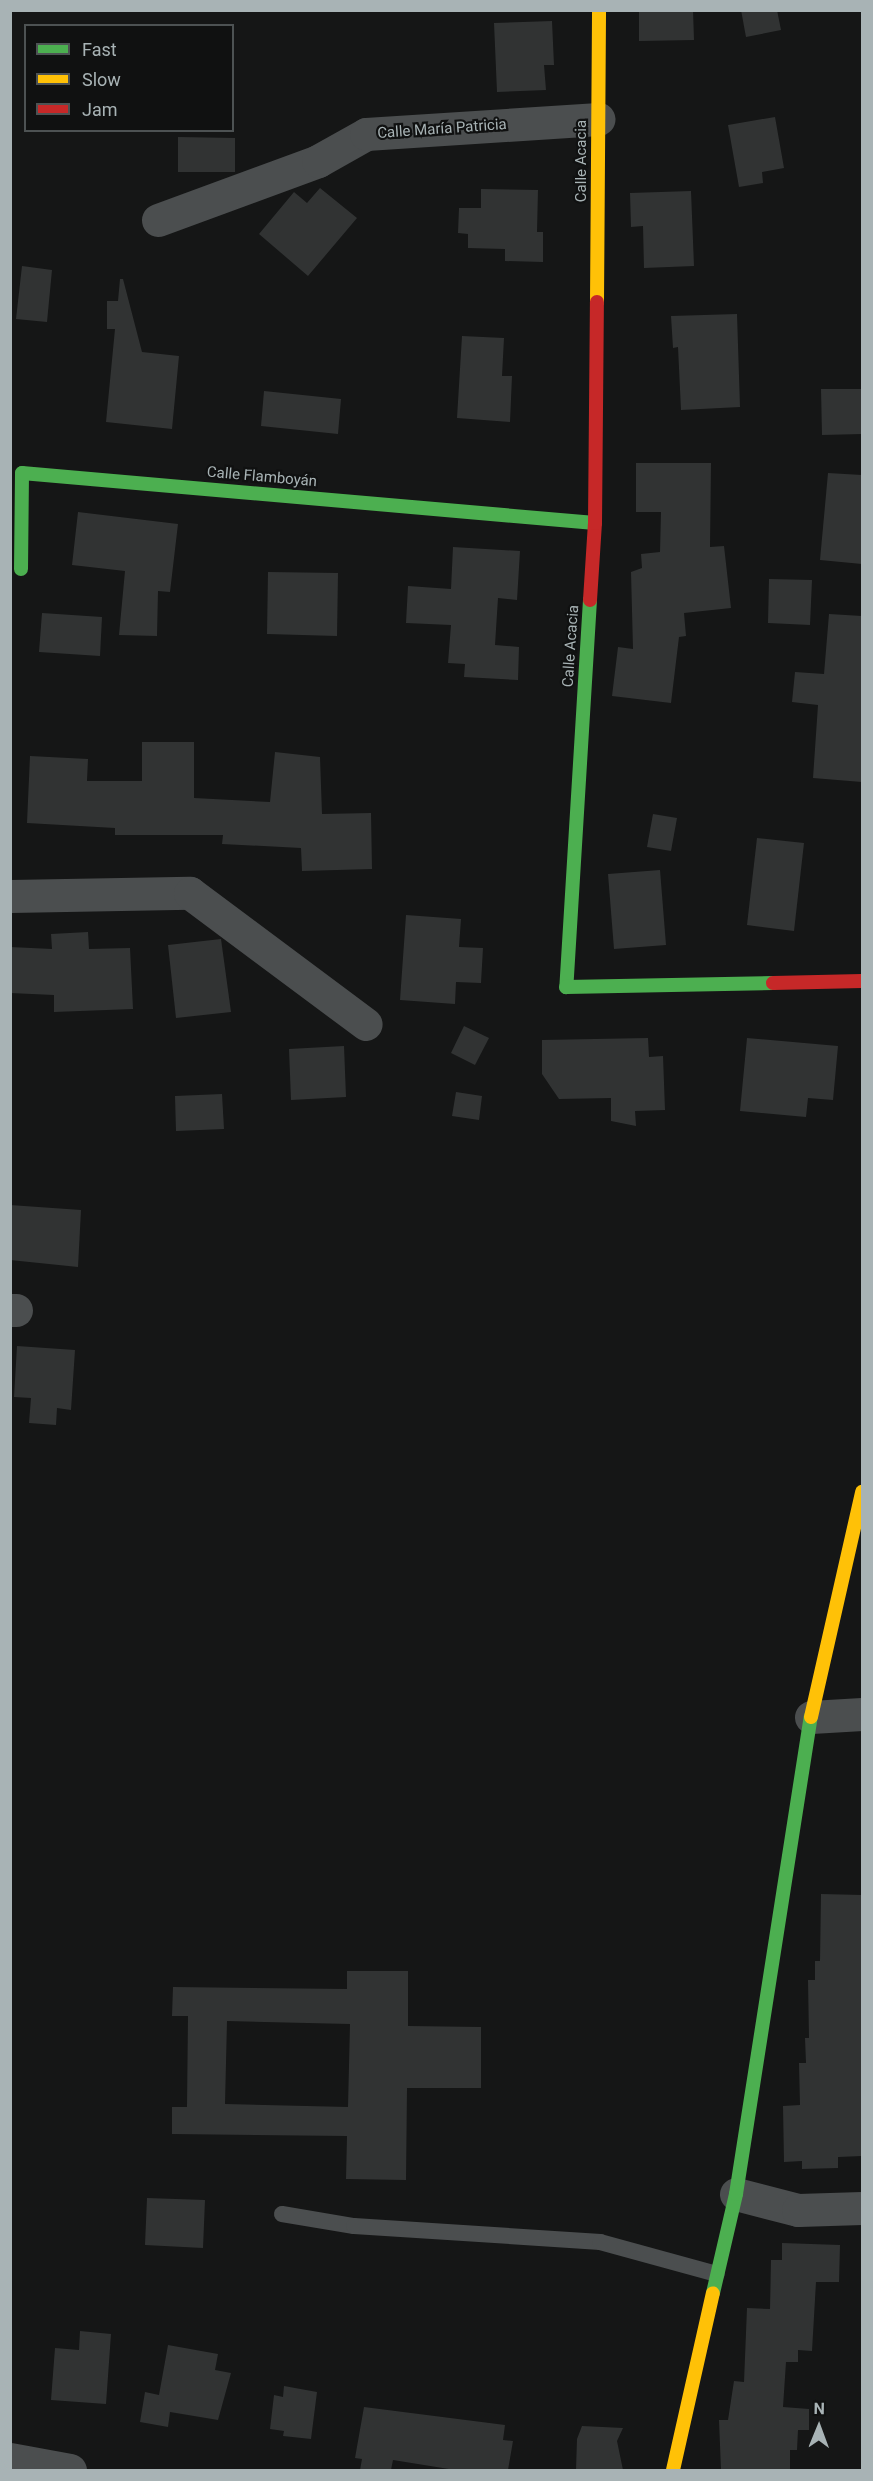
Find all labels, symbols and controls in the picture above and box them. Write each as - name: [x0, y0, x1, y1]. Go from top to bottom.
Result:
- legend: [24, 24, 234, 132]
- text: Fast: [82, 39, 117, 60]
- text: Slow: [82, 69, 121, 90]
- text: Jam: [82, 99, 118, 120]
- street label: Calle María Patricia: [377, 115, 507, 143]
- street label: Calle Acacia: [573, 120, 591, 202]
- street label: Calle Flamboyán: [206, 463, 318, 491]
- street label: Calle Acacia: [559, 604, 583, 688]
- north arrow: [789, 2397, 849, 2457]
- text: N: [814, 2399, 825, 2418]

